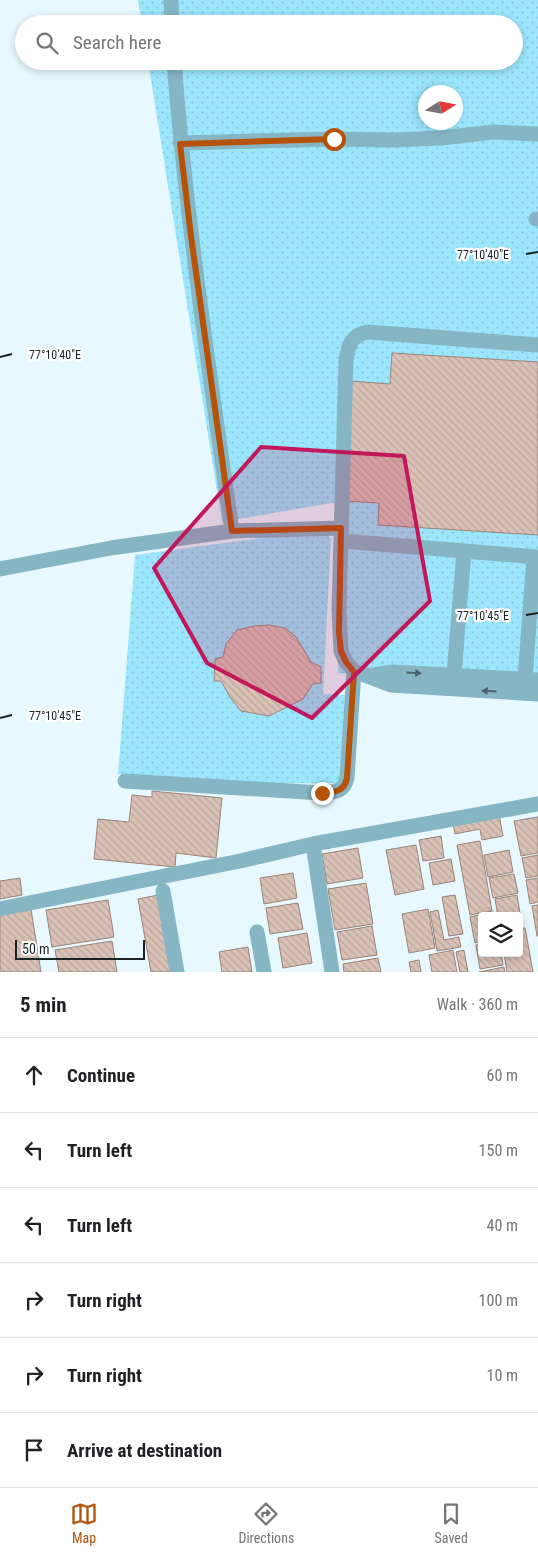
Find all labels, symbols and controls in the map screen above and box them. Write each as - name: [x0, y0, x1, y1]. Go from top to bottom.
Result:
- search box: [15, 15, 523, 70]
- icon: search: [33, 29, 61, 57]
- text: Search here: [73, 31, 161, 54]
- north arrow: [418, 85, 463, 130]
- route start: [323, 128, 346, 151]
- text: 77°10'40"E: [457, 248, 509, 262]
- text: 77°10'40"E: [29, 348, 81, 362]
- text: 77°10'45"E: [457, 609, 509, 623]
- one-way arrow: [407, 669, 423, 677]
- one-way arrow: [481, 687, 497, 695]
- text: 77°10'45"E: [29, 709, 81, 723]
- route end: [311, 782, 334, 805]
- map controls: [478, 912, 523, 957]
- button: layers: [478, 912, 523, 957]
- scale bar: [15, 937, 145, 960]
- text: 50 m: [22, 941, 50, 957]
- text: 5 min: [20, 993, 67, 1017]
- text: Walk · 360 m: [437, 995, 518, 1014]
- icon: ahead: [20, 1061, 48, 1089]
- text: Continue: [67, 1064, 135, 1087]
- text: 60 m: [486, 1066, 518, 1085]
- icon: left: [20, 1136, 48, 1164]
- text: Turn left: [67, 1139, 132, 1162]
- text: 150 m: [479, 1141, 518, 1160]
- icon: left: [20, 1211, 48, 1239]
- text: Turn left: [67, 1214, 132, 1237]
- text: 40 m: [486, 1216, 518, 1235]
- icon: right: [20, 1286, 48, 1314]
- text: Turn right: [67, 1289, 142, 1312]
- text: 100 m: [479, 1291, 518, 1310]
- icon: right: [20, 1361, 48, 1389]
- text: Turn right: [67, 1364, 142, 1387]
- text: 10 m: [486, 1366, 518, 1385]
- icon: arrive: [20, 1436, 48, 1464]
- text: Arrive at destination: [67, 1439, 222, 1462]
- tab: Map: [70, 1500, 98, 1546]
- tab: Directions: [238, 1500, 294, 1546]
- tab: Saved: [435, 1500, 468, 1546]

